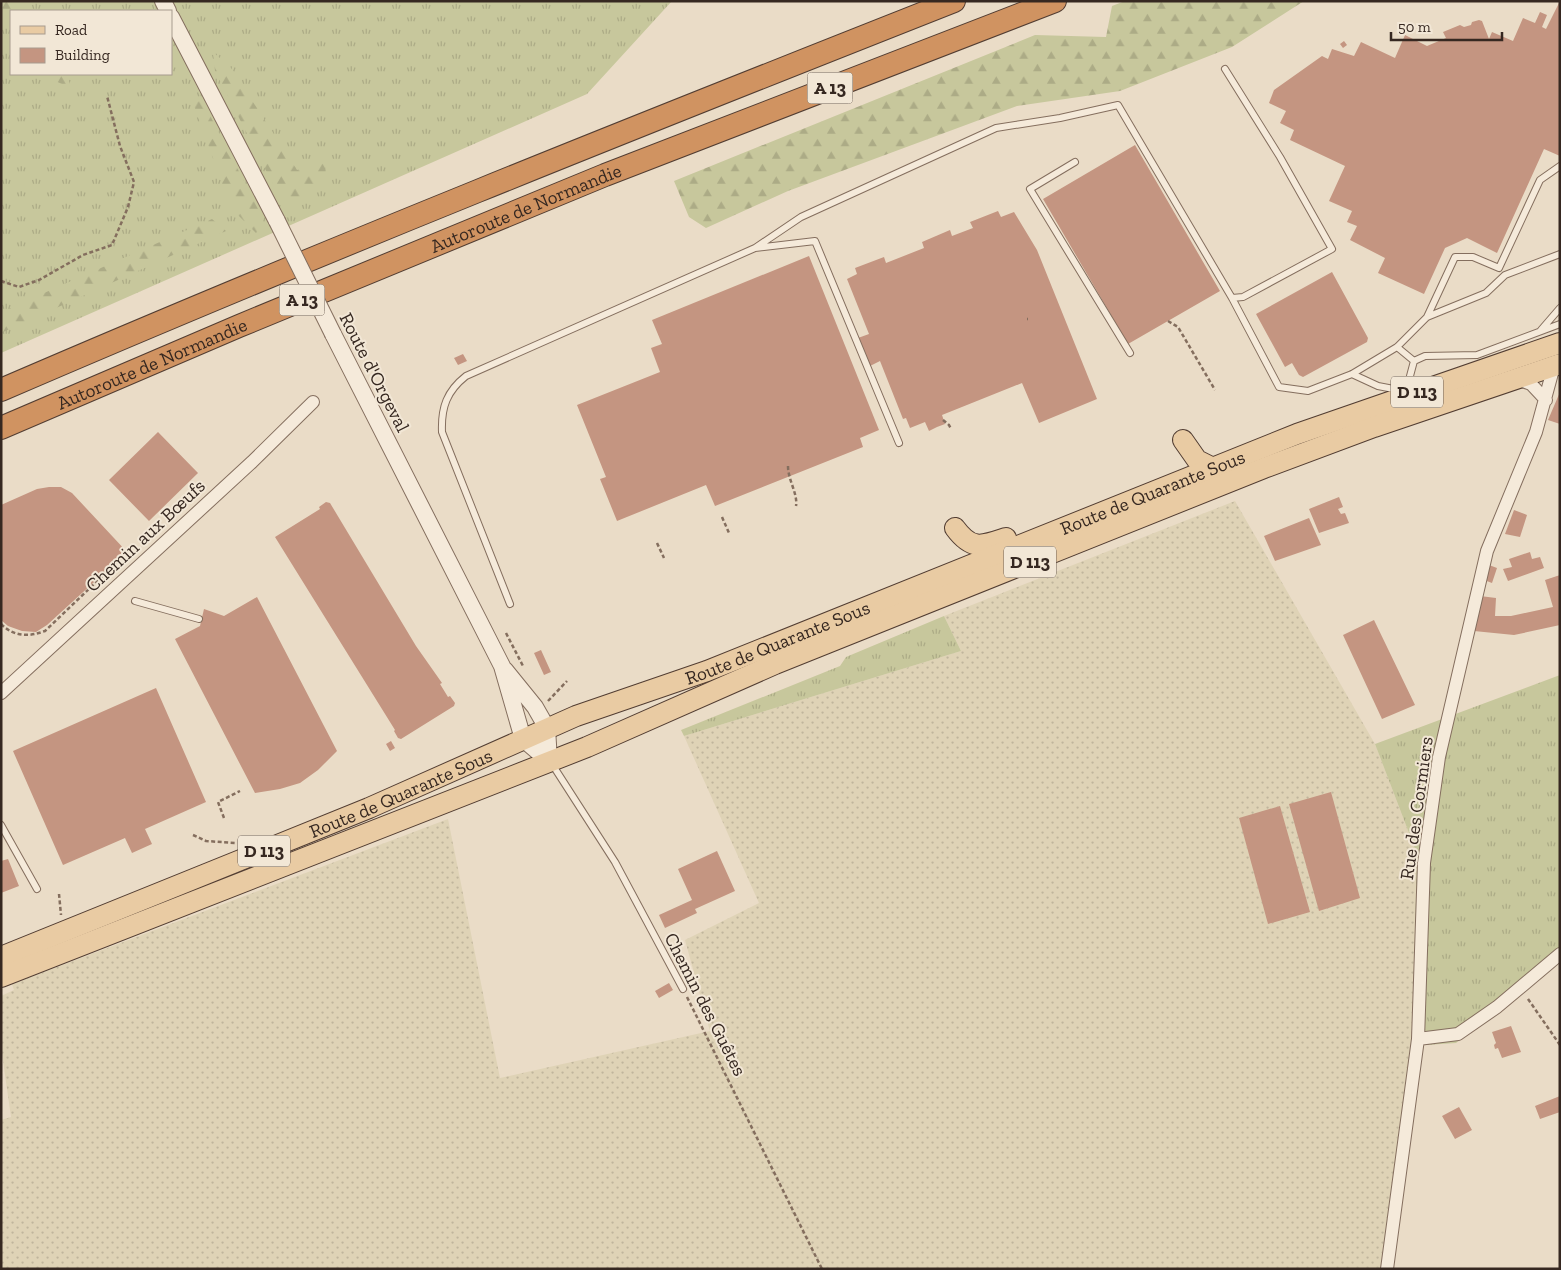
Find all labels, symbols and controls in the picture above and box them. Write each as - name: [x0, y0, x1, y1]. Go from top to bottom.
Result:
- legend: [10, 10, 172, 75]
- scale bar: [1391, 10, 1502, 42]
- text: 50 m: [1398, 18, 1431, 36]
- text: Road: [55, 21, 88, 39]
- text: Building: [55, 46, 110, 64]
- road number: A 13: [808, 73, 852, 104]
- street label: Autoroute de Normandie: [427, 159, 625, 258]
- road number: A 13: [280, 284, 324, 316]
- street label: Route d'Orgeval: [335, 309, 415, 436]
- street label: Autoroute de Normandie: [53, 313, 250, 415]
- road number: D 113: [1391, 377, 1443, 408]
- street label: Route de Quarante Sous: [1057, 445, 1248, 540]
- street label: Chemin aux Bœufs: [81, 474, 210, 597]
- road number: D 113: [1004, 546, 1056, 578]
- street label: Route de Quarante Sous: [682, 596, 873, 690]
- street label: Rue des Cormiers: [1395, 735, 1438, 881]
- street label: Route de Quarante Sous: [306, 744, 496, 843]
- road number: D 113: [238, 836, 290, 866]
- street label: Chemin des Guêtes: [659, 929, 752, 1080]

